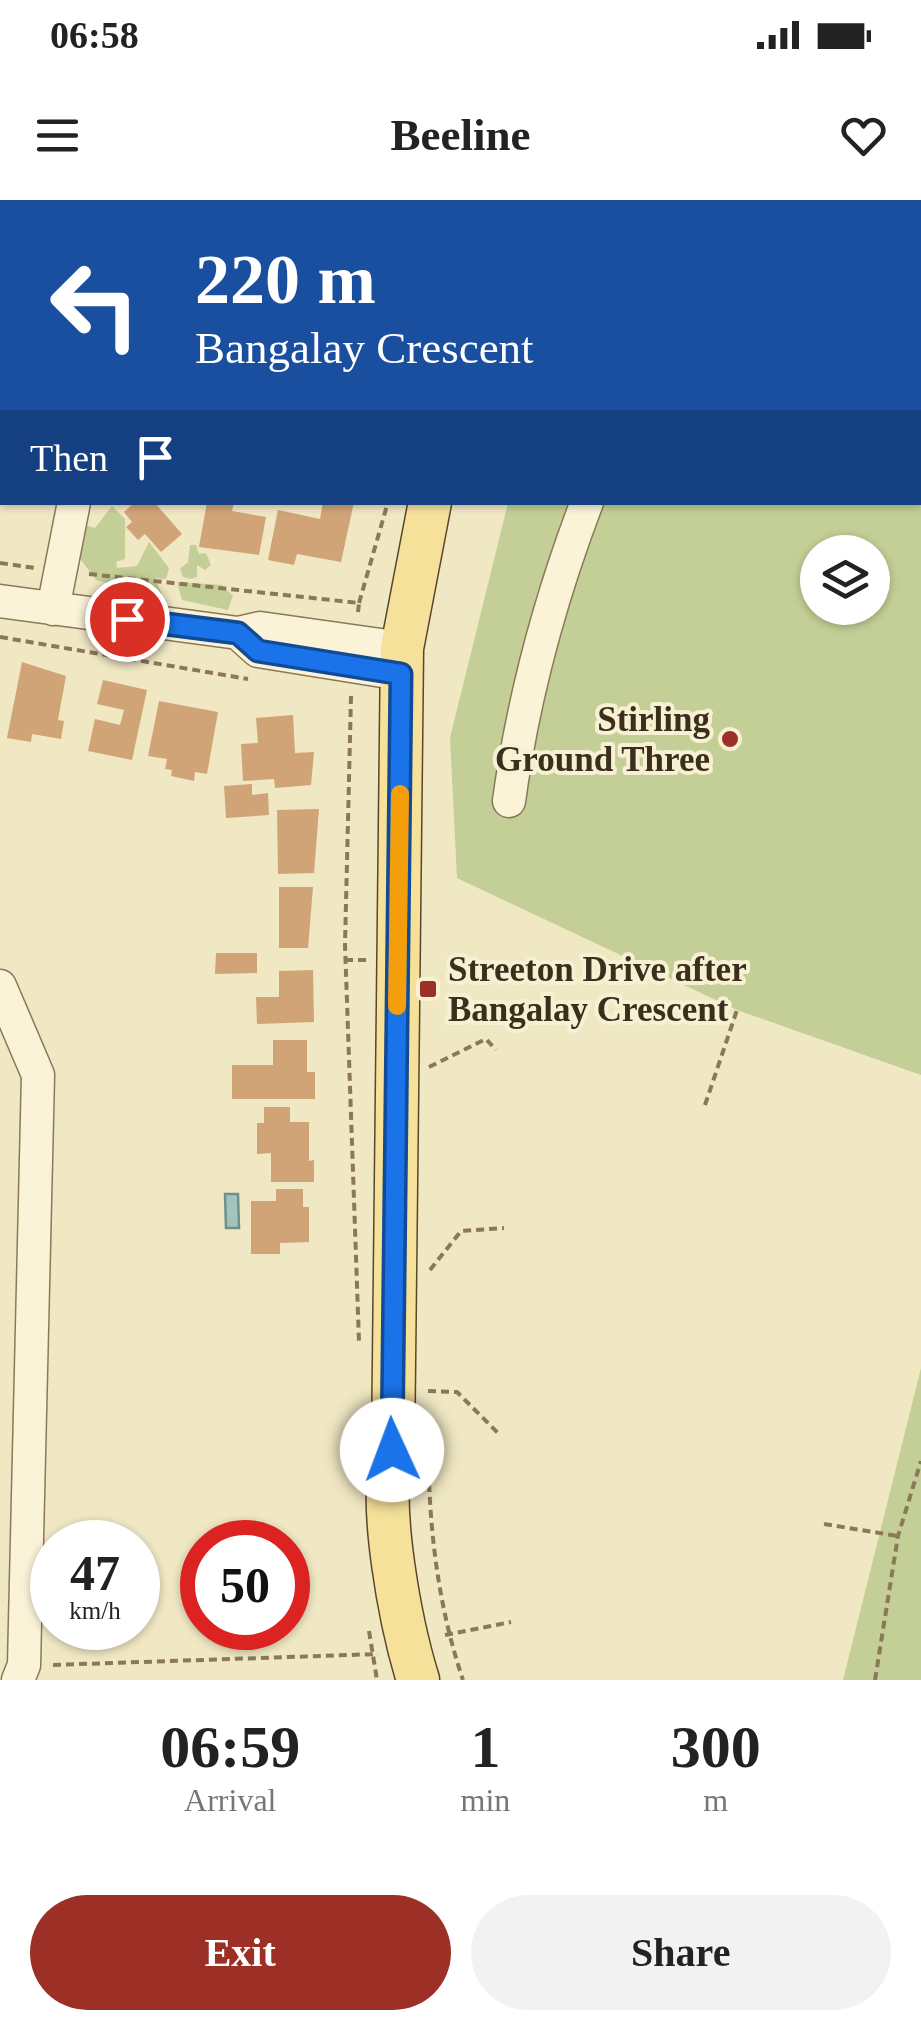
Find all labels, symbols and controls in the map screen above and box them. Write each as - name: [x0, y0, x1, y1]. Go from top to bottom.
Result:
- text: 06:58: [50, 14, 139, 56]
- icon: menu: [30, 108, 85, 163]
- icon: heart: [836, 108, 891, 163]
- text: Beeline: [391, 110, 530, 160]
- icon: left: [30, 240, 160, 370]
- text: 220 m: [195, 241, 376, 318]
- text: Bangalay Crescent: [195, 323, 534, 373]
- icon: arrive: [128, 430, 183, 485]
- text: Then: [30, 437, 108, 479]
- map controls: [800, 535, 890, 625]
- button: layers: [800, 535, 890, 625]
- pin: [85, 577, 170, 662]
- icon: arrive: [100, 592, 155, 647]
- place label: Stirling Ground Three: [495, 700, 710, 779]
- marker: Stirling Ground Three: [719, 728, 741, 750]
- place label: Streeton Drive after Bangalay Crescent: [448, 950, 747, 1029]
- marker: Streeton Drive after Bangalay Crescent: [417, 978, 439, 1000]
- position arrow: [340, 1398, 444, 1502]
- speed limit sign: 50: [180, 1520, 310, 1650]
- text: 47: [70, 1545, 120, 1601]
- text: km/h: [69, 1597, 121, 1624]
- text: 06:59: [160, 1714, 300, 1780]
- text: 1: [470, 1714, 500, 1780]
- text: 300: [671, 1714, 761, 1780]
- text: Arrival: [184, 1782, 276, 1818]
- text: min: [461, 1782, 510, 1818]
- text: m: [703, 1782, 728, 1818]
- button: Exit: [30, 1895, 451, 2010]
- button: Share: [471, 1895, 891, 2010]

